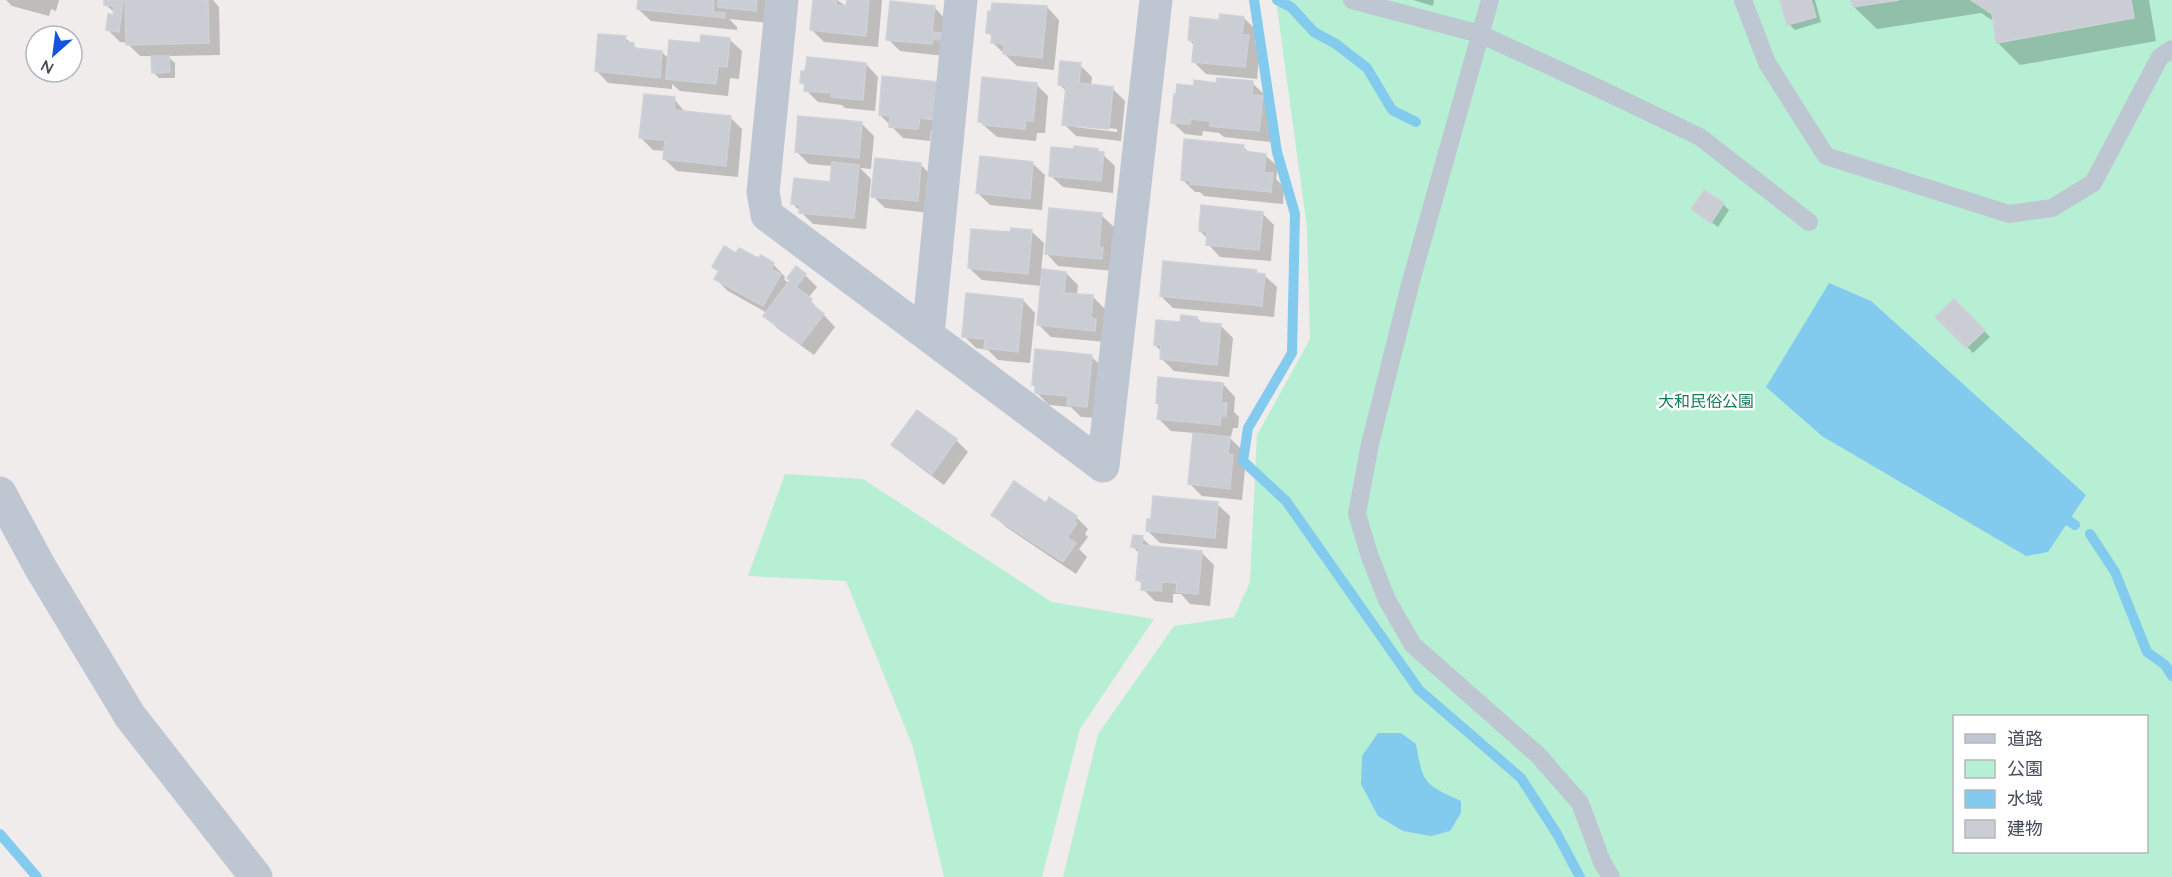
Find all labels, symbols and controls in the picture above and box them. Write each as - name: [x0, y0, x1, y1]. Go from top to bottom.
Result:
- north arrow: [24, 24, 84, 84]
- text: N: [37, 56, 57, 79]
- park label: 大和民俗公園: [1658, 391, 1754, 411]
- legend: [1953, 715, 2148, 853]
- text: 道路: [2007, 727, 2043, 750]
- text: 公園: [2007, 757, 2043, 780]
- text: 水域: [2007, 787, 2043, 810]
- text: 建物: [2007, 817, 2043, 840]

